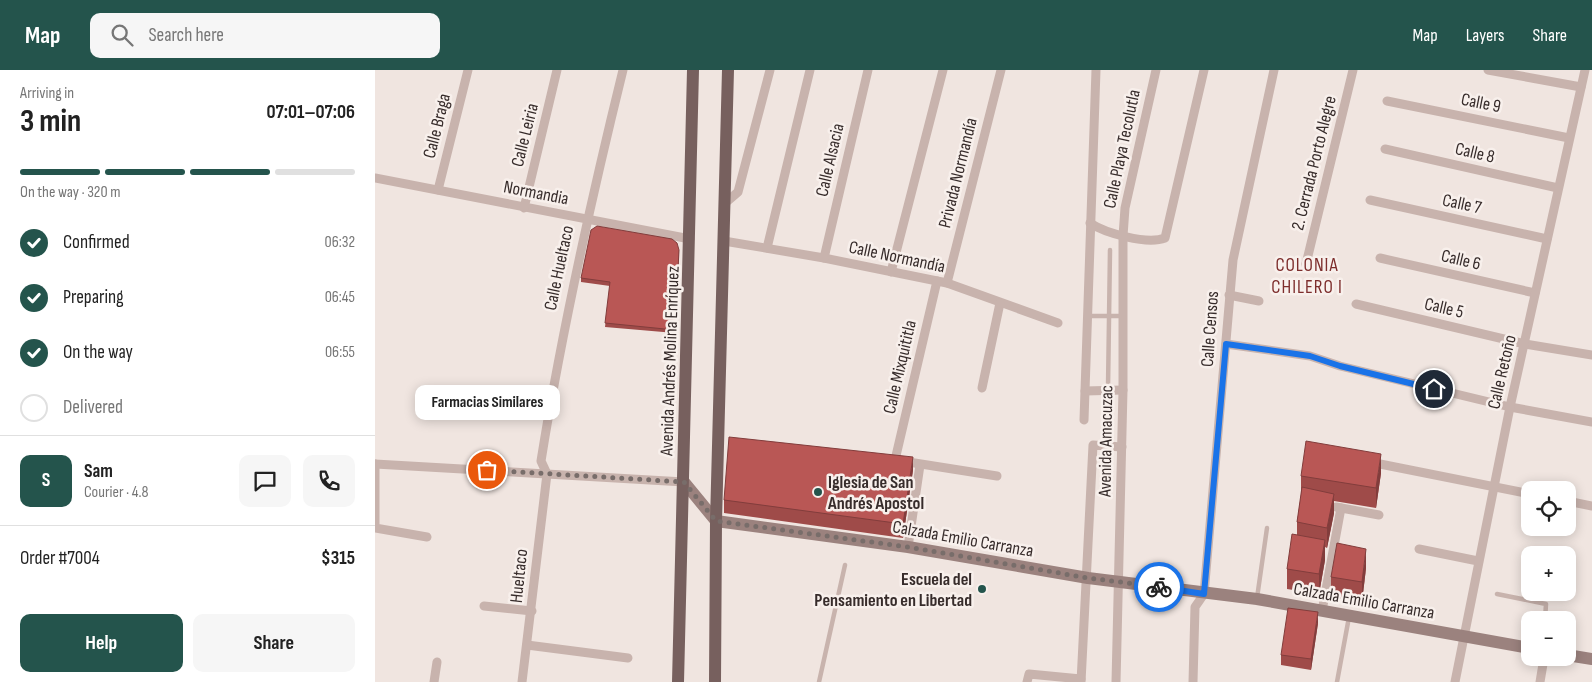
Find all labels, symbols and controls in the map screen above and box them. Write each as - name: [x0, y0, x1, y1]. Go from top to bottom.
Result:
- search box: [90, 13, 440, 58]
- text: Map: [25, 21, 60, 50]
- icon: search: [108, 21, 136, 49]
- text: Search here: [148, 24, 224, 47]
- text: Map: [1413, 25, 1438, 46]
- text: Layers: [1466, 25, 1505, 46]
- text: Share: [1533, 25, 1567, 46]
- text: Arriving in: [20, 84, 74, 103]
- street label: Calle Playa Tecolutla: [1099, 88, 1145, 210]
- street label: Calle 9: [1459, 89, 1503, 117]
- street label: Calle Braga: [419, 91, 455, 160]
- street label: 2. Cerrada Porto Alegre: [1287, 94, 1341, 232]
- text: 07:01–07:06: [267, 101, 355, 124]
- street label: Calle Leiria: [507, 101, 543, 169]
- text: 3 min: [20, 102, 81, 141]
- street label: Privada Normandía: [934, 116, 982, 230]
- street label: Calle Alsacia: [811, 121, 849, 199]
- street label: Calle 8: [1453, 138, 1497, 168]
- street label: Normandia: [502, 176, 570, 210]
- text: On the way · 320 m: [20, 183, 120, 202]
- street label: Calle 7: [1441, 190, 1484, 219]
- street label: Calle Hueltaco: [540, 224, 578, 312]
- icon: check: [20, 229, 48, 257]
- text: Confirmed: [63, 231, 130, 254]
- text: 06:32: [325, 233, 355, 252]
- street label: Calle Normandía: [847, 237, 947, 277]
- street label: Calle 6: [1439, 245, 1483, 275]
- district label: COLONIA CHILERO I: [1271, 254, 1343, 299]
- street label: Avenida Andrés Molina Enríquez: [656, 265, 684, 457]
- icon: check: [20, 284, 48, 312]
- text: Preparing: [63, 286, 124, 309]
- text: 06:45: [325, 288, 355, 307]
- street label: Calle Censos: [1197, 290, 1223, 368]
- street label: Calle 5: [1422, 293, 1466, 323]
- street label: Calle Mixquititla: [879, 318, 921, 416]
- street label: Calle Retoño: [1483, 333, 1521, 411]
- icon: check: [20, 339, 48, 367]
- text: On the way: [63, 341, 133, 364]
- text: 06:55: [325, 343, 355, 362]
- pin: [1413, 368, 1455, 410]
- icon: home: [1420, 375, 1448, 403]
- callout: Farmacias Similares: [414, 385, 559, 420]
- street label: Avenida Amacuzac: [1095, 385, 1117, 498]
- text: Farmacias Similares: [432, 393, 543, 412]
- text: Delivered: [63, 396, 123, 419]
- pin: [466, 449, 508, 491]
- button: chat: [239, 455, 291, 507]
- button: phone: [303, 455, 355, 507]
- icon: bag: [473, 456, 501, 484]
- text: Sam: [84, 460, 113, 483]
- text: S: [42, 469, 50, 492]
- place label: Iglesia de San Andrés Apostol: [827, 472, 924, 514]
- map controls: [1521, 481, 1576, 666]
- button: locate: [1521, 481, 1576, 536]
- text: Courier · 4.8: [84, 483, 148, 502]
- marker: Iglesia de San Andrés Apostol: [812, 486, 824, 498]
- street label: Calzada Emilio Carranza: [891, 516, 1035, 562]
- button: +: [1521, 546, 1576, 601]
- text: Order #7004: [20, 547, 100, 570]
- text: $315: [321, 547, 355, 570]
- street label: Hueltaco: [506, 548, 532, 604]
- courier: [1134, 562, 1184, 612]
- place label: Escuela del Pensamiento en Libertad: [814, 569, 972, 611]
- icon: bike: [1145, 573, 1173, 601]
- street label: Calzada Emilio Carranza: [1292, 578, 1436, 624]
- marker: Escuela del Pensamiento en Libertad: [976, 583, 988, 595]
- button: −: [1521, 611, 1576, 666]
- button: Help: [20, 614, 183, 672]
- button: Share: [193, 614, 355, 672]

